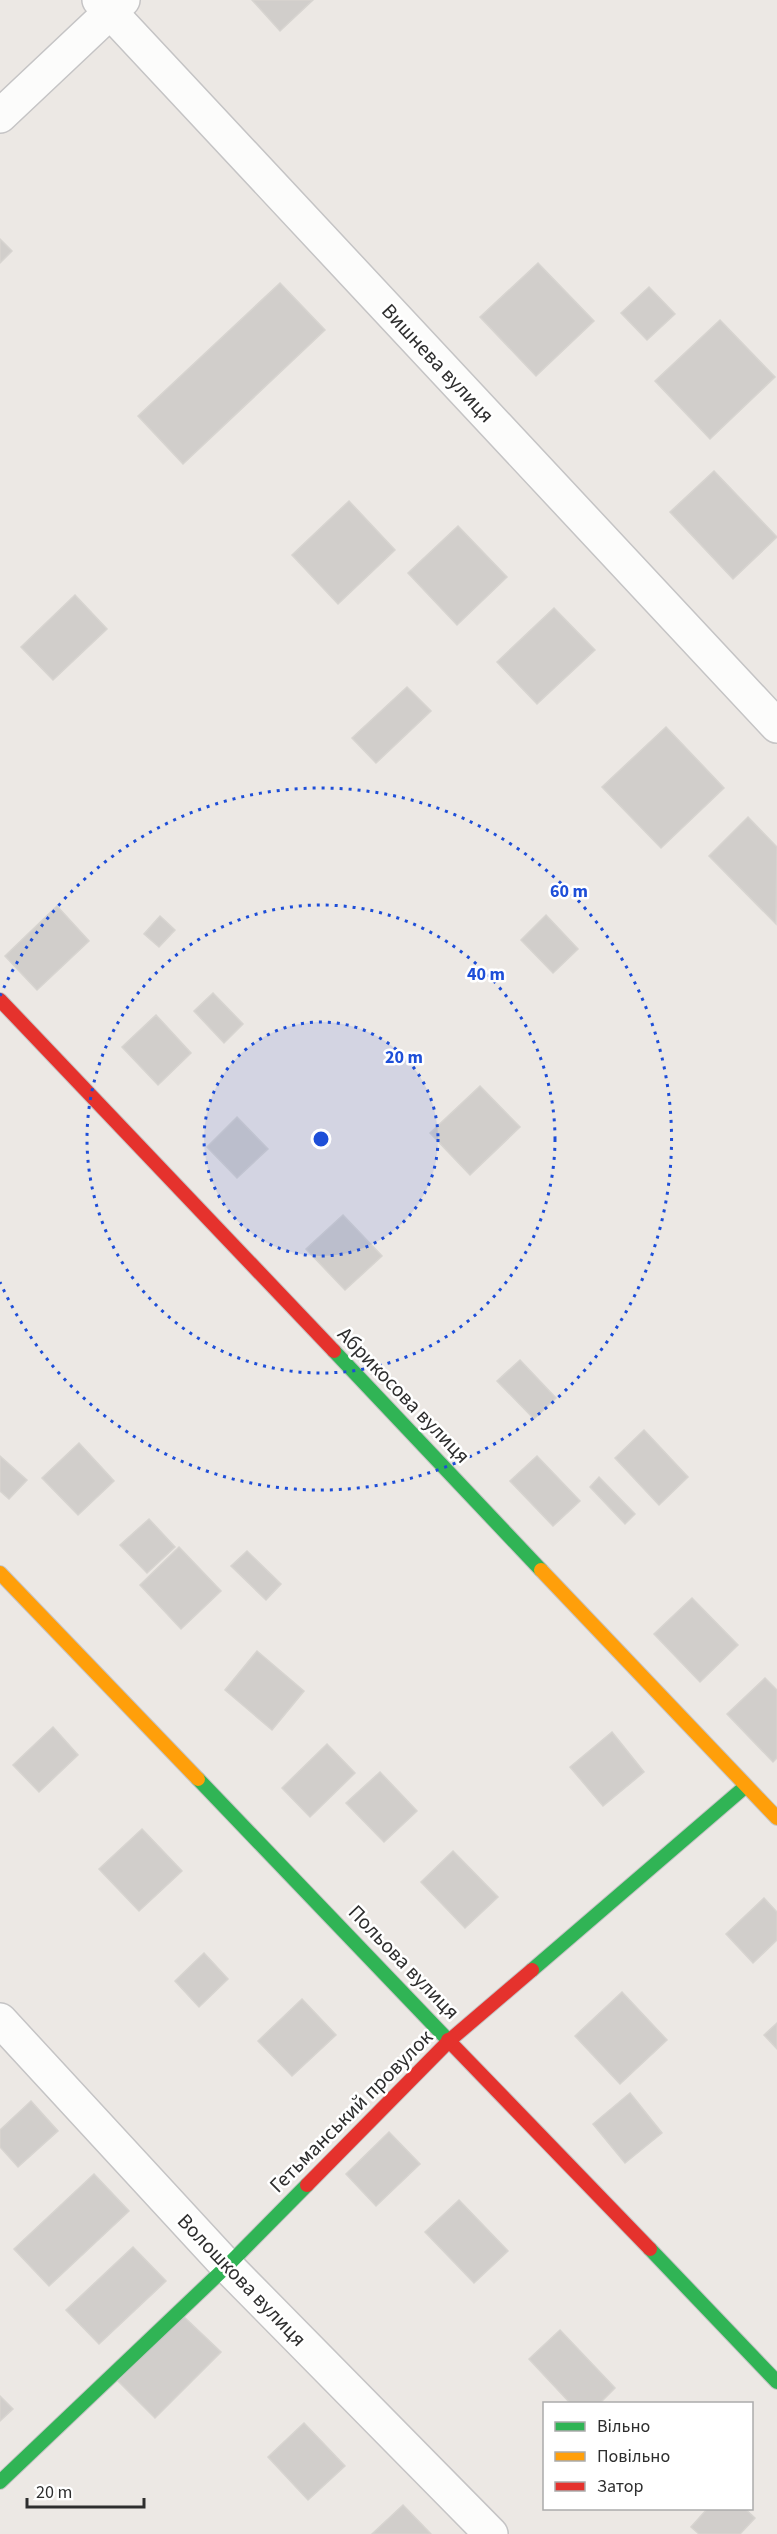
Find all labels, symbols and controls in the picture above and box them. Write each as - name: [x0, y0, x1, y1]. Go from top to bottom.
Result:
- street label: Вишнева вулиця: [375, 297, 501, 429]
- text: 60 m: [550, 879, 588, 904]
- text: 40 m: [467, 962, 505, 987]
- text: 20 m: [385, 1045, 423, 1070]
- centre of rings: [311, 1129, 331, 1149]
- street label: Абрикосова вулиця: [331, 1320, 477, 1470]
- street label: Польова вулиця: [341, 1898, 467, 2026]
- street label: Гетьманський провулок: [263, 2022, 440, 2199]
- street label: Волошкова вулиця: [171, 2207, 313, 2353]
- legend: [543, 2402, 753, 2510]
- text: Вільно: [597, 2414, 650, 2439]
- text: Повільно: [597, 2444, 670, 2469]
- scale bar: [27, 2471, 144, 2509]
- text: Затор: [597, 2474, 644, 2499]
- text: 20 m: [36, 2480, 72, 2505]

